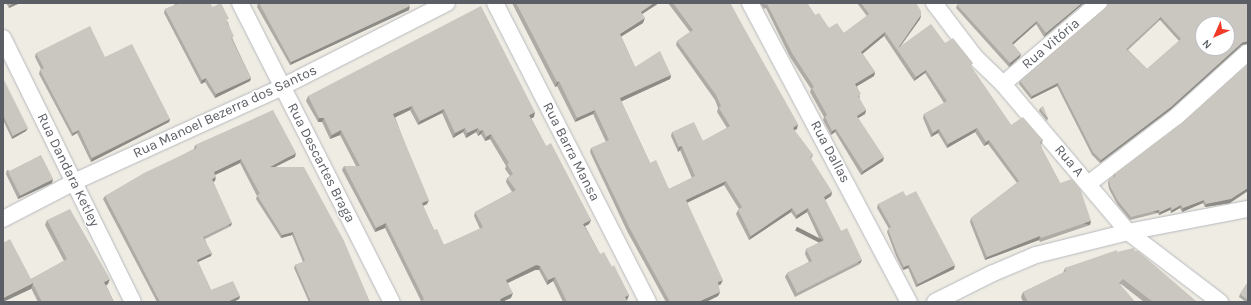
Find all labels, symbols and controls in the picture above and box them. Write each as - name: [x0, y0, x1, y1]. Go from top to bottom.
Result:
- street label: Rua Vitória: [1019, 15, 1083, 73]
- north arrow: [1195, 16, 1235, 56]
- text: N: [1199, 37, 1214, 52]
- street label: Rua Manoel Bezerra dos Santos: [131, 62, 319, 162]
- street label: Rua Descartes Braga: [284, 100, 358, 226]
- street label: Rua Barra Mansa: [539, 100, 603, 204]
- street label: Rua Dandara Ketley: [33, 111, 103, 229]
- street label: Rua Dallas: [807, 118, 853, 186]
- street label: Rua A: [1051, 142, 1087, 180]

